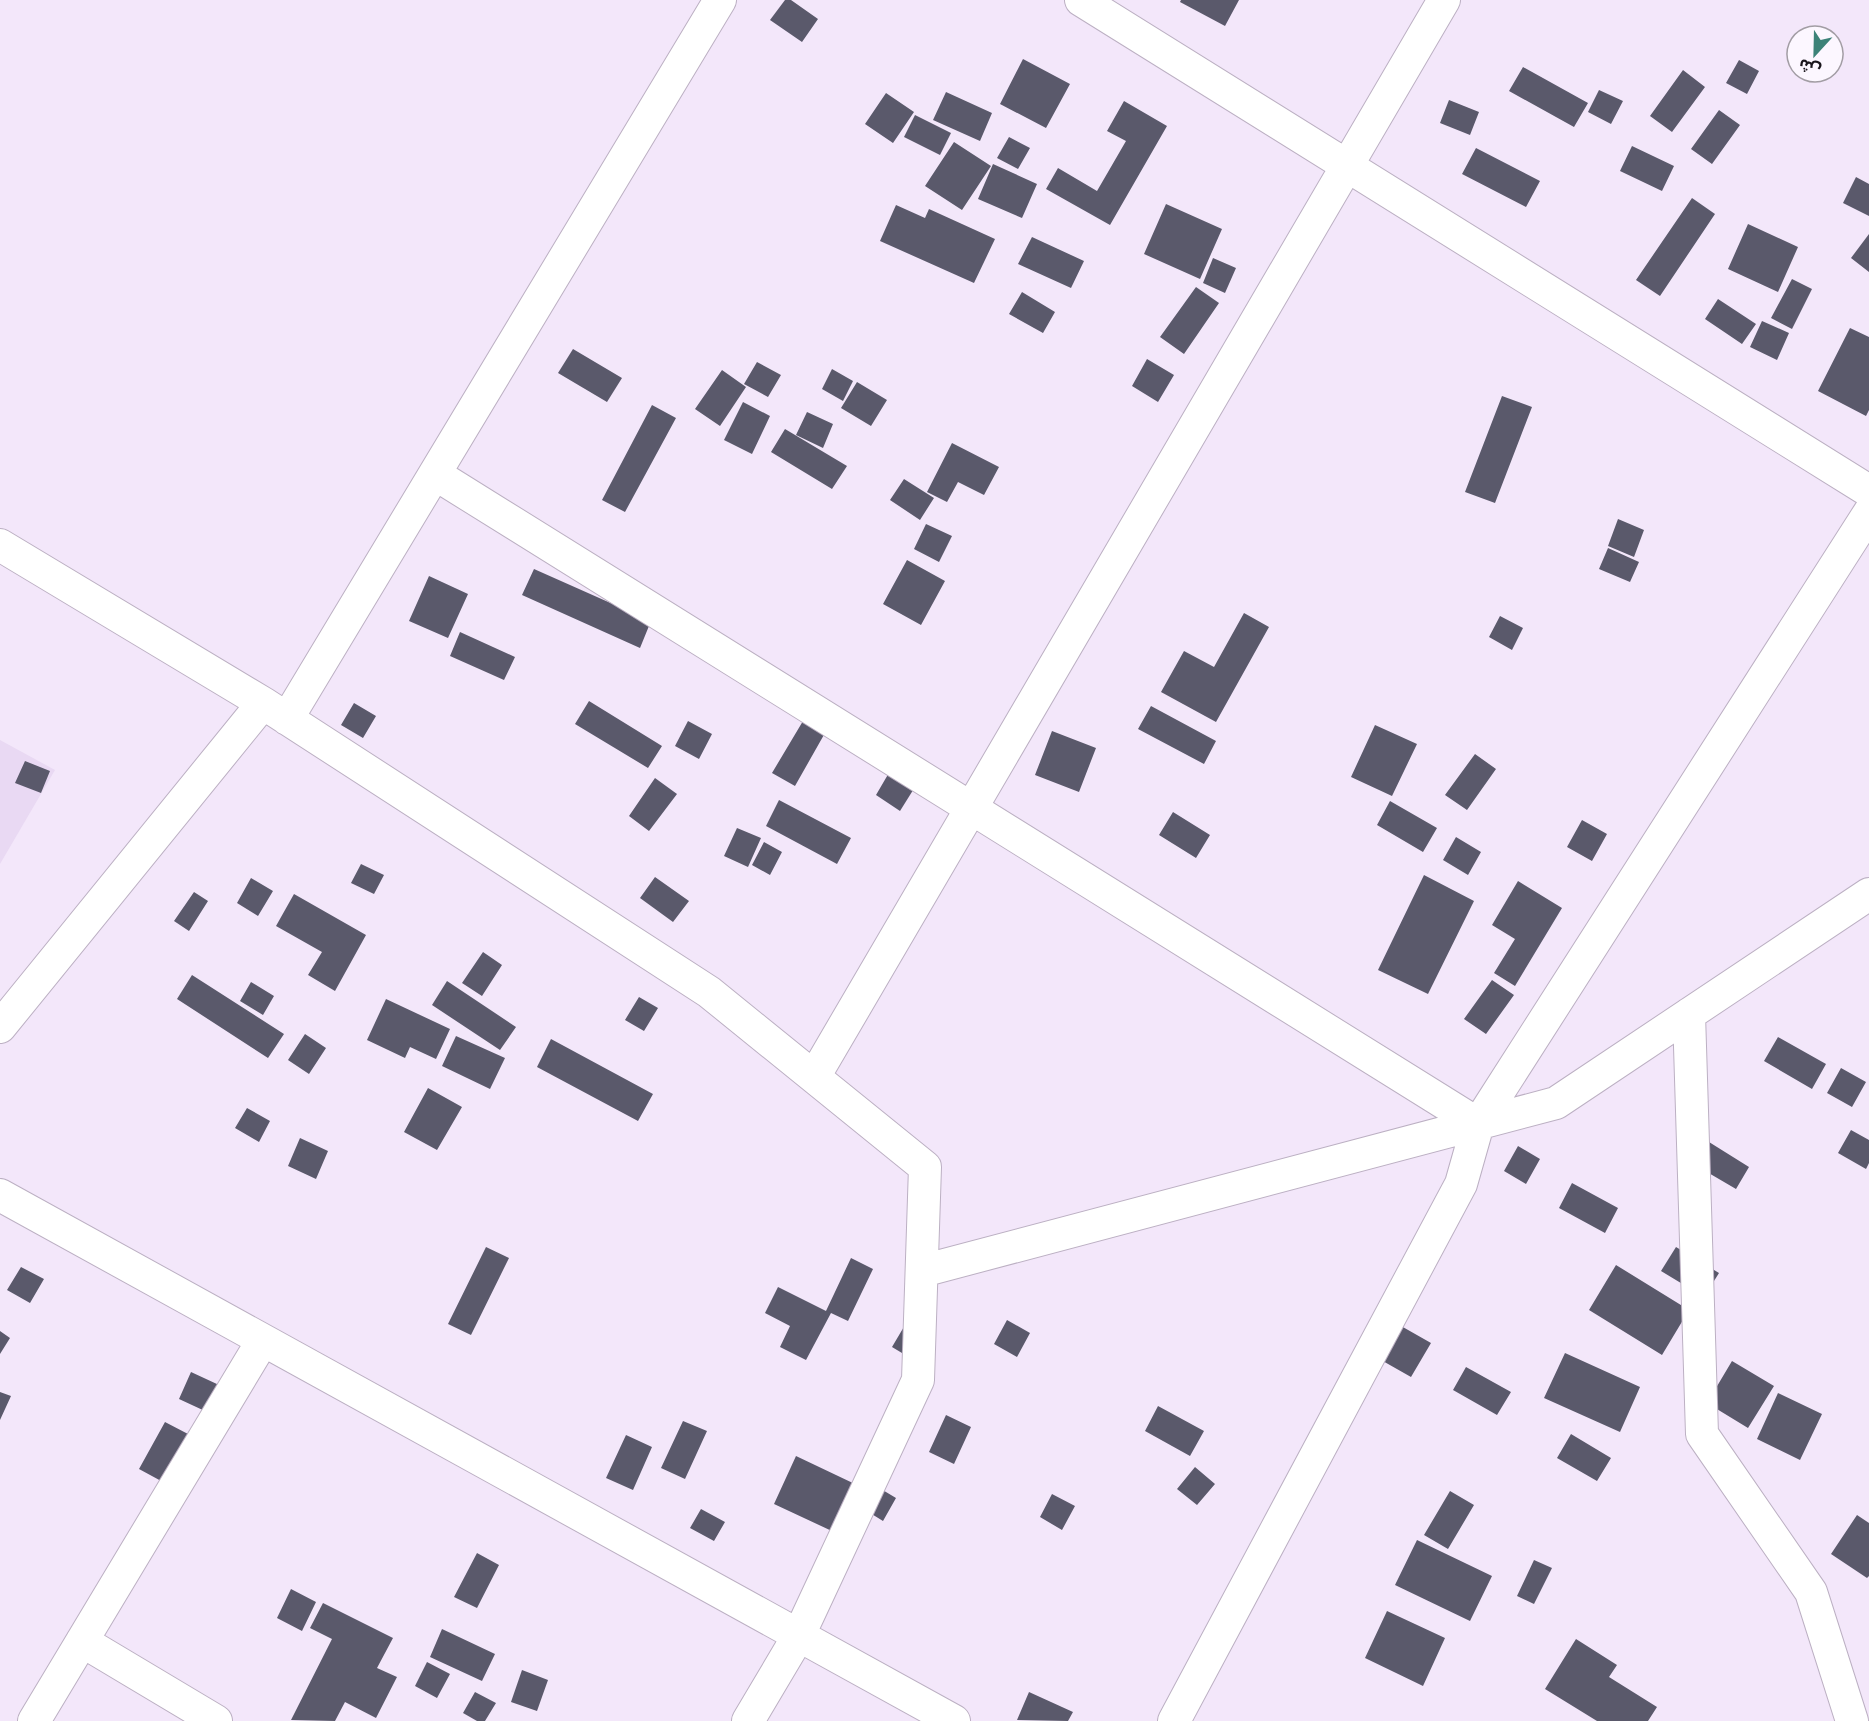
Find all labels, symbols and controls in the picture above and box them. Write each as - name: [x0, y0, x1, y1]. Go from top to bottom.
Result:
- north arrow: [1785, 24, 1845, 84]
- text: ش: [1795, 55, 1823, 81]

